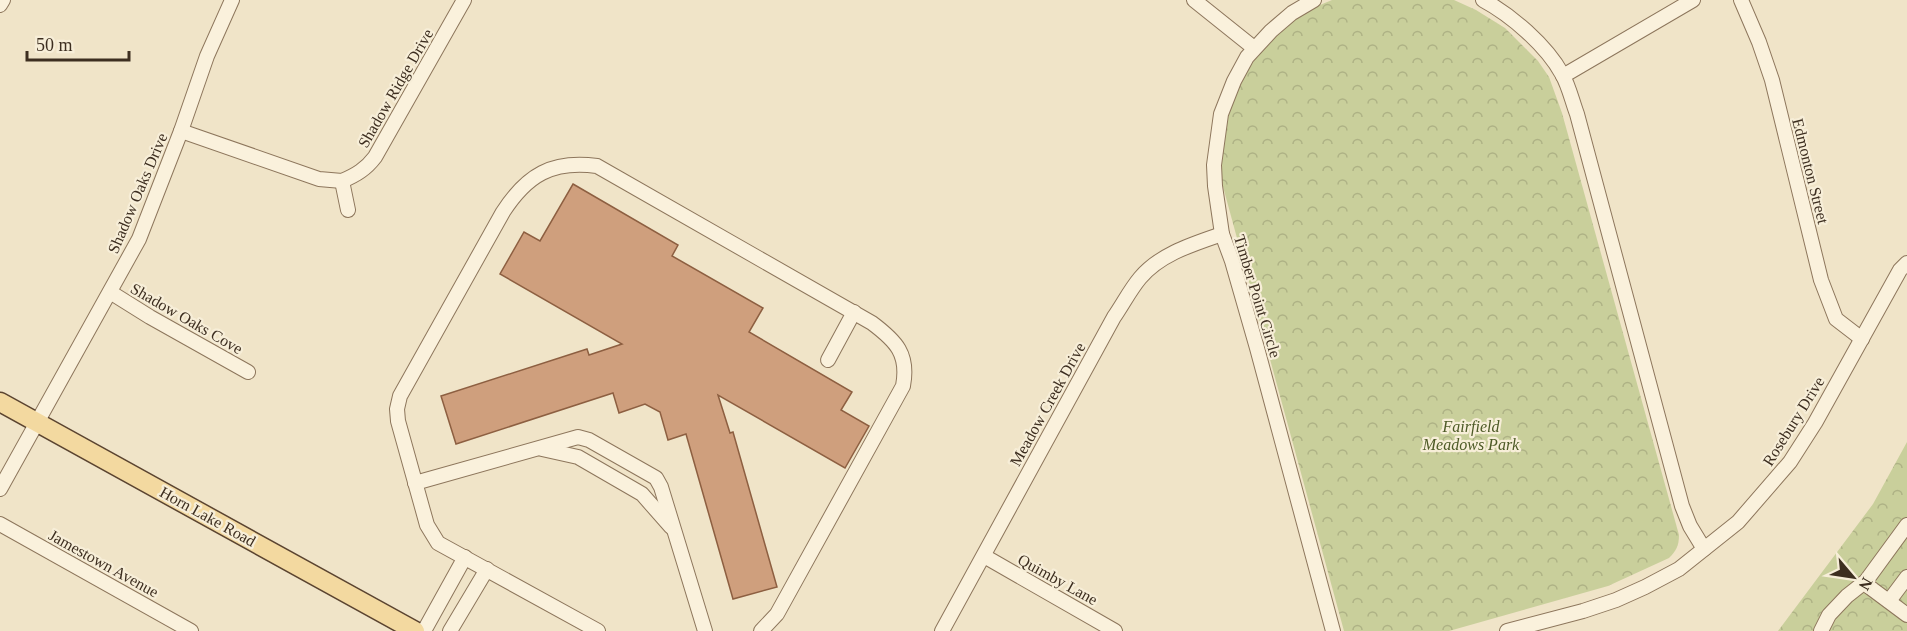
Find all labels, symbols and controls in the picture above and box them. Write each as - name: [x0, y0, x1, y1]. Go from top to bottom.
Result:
- scale bar: [27, 24, 129, 62]
- street label: Shadow Ridge Drive: [355, 26, 437, 151]
- text: 50 m: [36, 35, 73, 55]
- street label: Edmonton Street: [1789, 117, 1832, 226]
- street label: Shadow Oaks Drive: [104, 131, 170, 256]
- street label: Timber Point Circle: [1231, 233, 1284, 360]
- street label: Shadow Oaks Cove: [128, 280, 246, 357]
- street label: Meadow Creek Drive: [1006, 339, 1088, 469]
- street label: Rosebury Drive: [1759, 374, 1828, 469]
- park label: Fairfield Meadows Park: [1422, 418, 1520, 453]
- street label: Horn Lake Road: [157, 483, 259, 550]
- street label: Jamestown Avenue: [46, 526, 162, 601]
- north arrow: [1823, 547, 1883, 607]
- street label: Quimby Lane: [1014, 551, 1101, 609]
- text: N: [1855, 575, 1876, 594]

